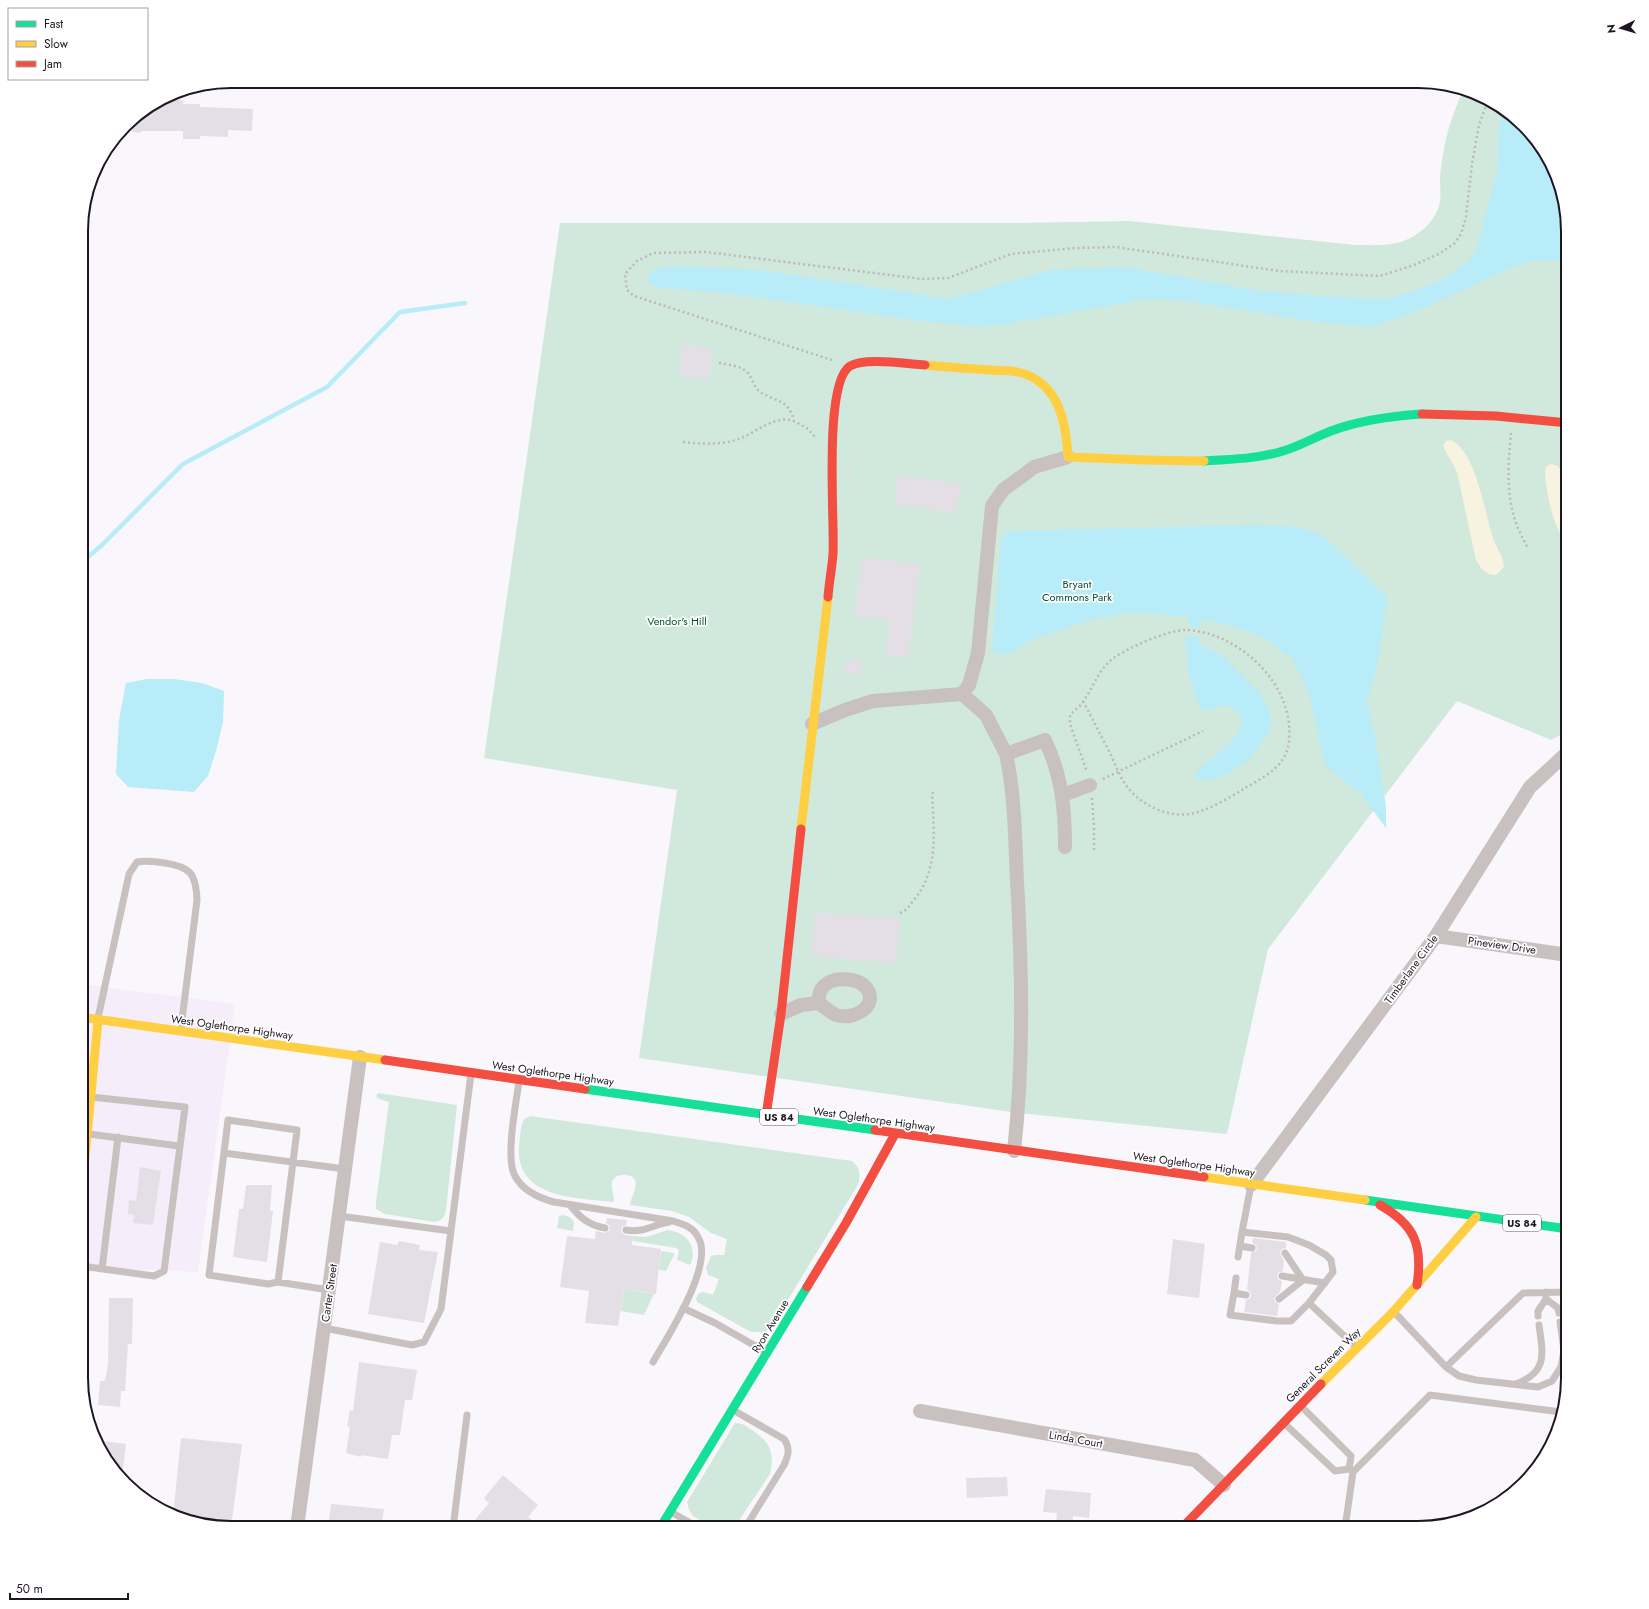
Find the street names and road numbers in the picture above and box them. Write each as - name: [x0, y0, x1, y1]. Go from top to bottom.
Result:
- street label: Timberlane Circle: [1380, 931, 1442, 1007]
- street label: Pineview Drive: [1467, 932, 1537, 958]
- street label: West Oglethorpe Highway: [170, 1011, 294, 1043]
- street label: West Oglethorpe Highway: [491, 1057, 615, 1089]
- street label: West Oglethorpe Highway: [812, 1103, 936, 1135]
- road number: US 84: [760, 1109, 798, 1125]
- street label: West Oglethorpe Highway: [1132, 1148, 1256, 1180]
- road number: US 84: [1503, 1215, 1541, 1231]
- street label: Carter Street: [317, 1263, 341, 1323]
- street label: Ryon Avenue: [748, 1296, 793, 1356]
- street label: General Screven Way: [1282, 1324, 1364, 1406]
- street label: Linda Court: [1048, 1426, 1104, 1452]

